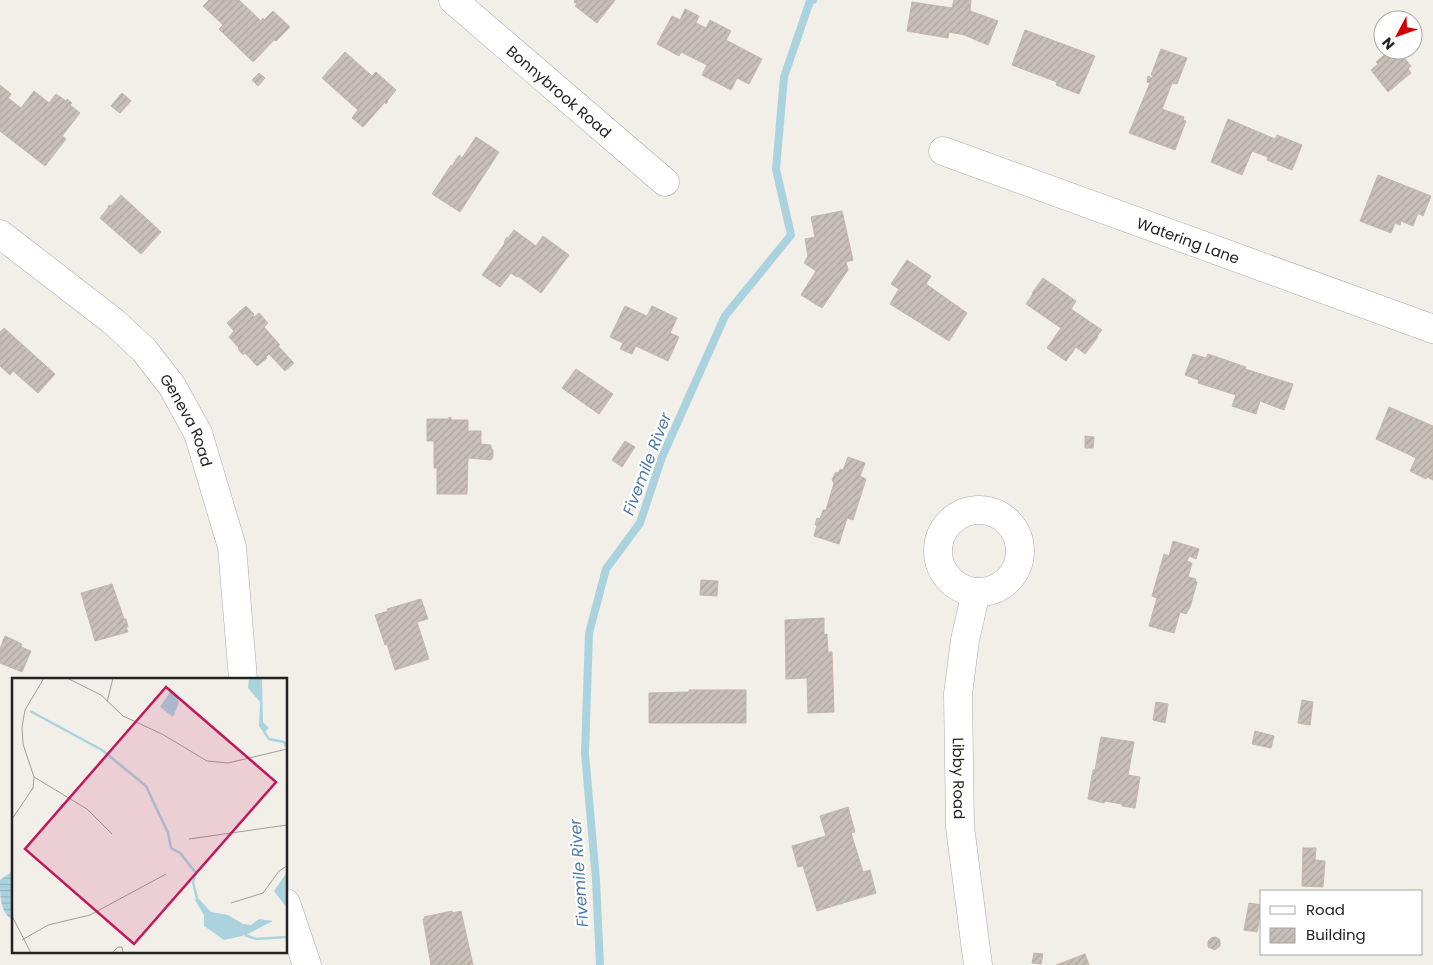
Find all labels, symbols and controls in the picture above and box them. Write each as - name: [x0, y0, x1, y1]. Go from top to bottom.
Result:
- north arrow: [1373, 10, 1423, 60]
- text: N: [1377, 33, 1399, 54]
- street label: Bonnybrook Road: [502, 40, 616, 142]
- street label: Watering Lane: [1134, 212, 1243, 268]
- street label: Geneva Road: [155, 369, 218, 469]
- water label: Fivemile River: [617, 408, 678, 519]
- inset map: [12, 678, 288, 952]
- street label: Libby Road: [948, 737, 970, 819]
- water label: Fivemile River: [564, 817, 594, 928]
- legend: [1260, 890, 1423, 955]
- text: Road: [1306, 899, 1345, 920]
- text: Building: [1306, 924, 1366, 945]

